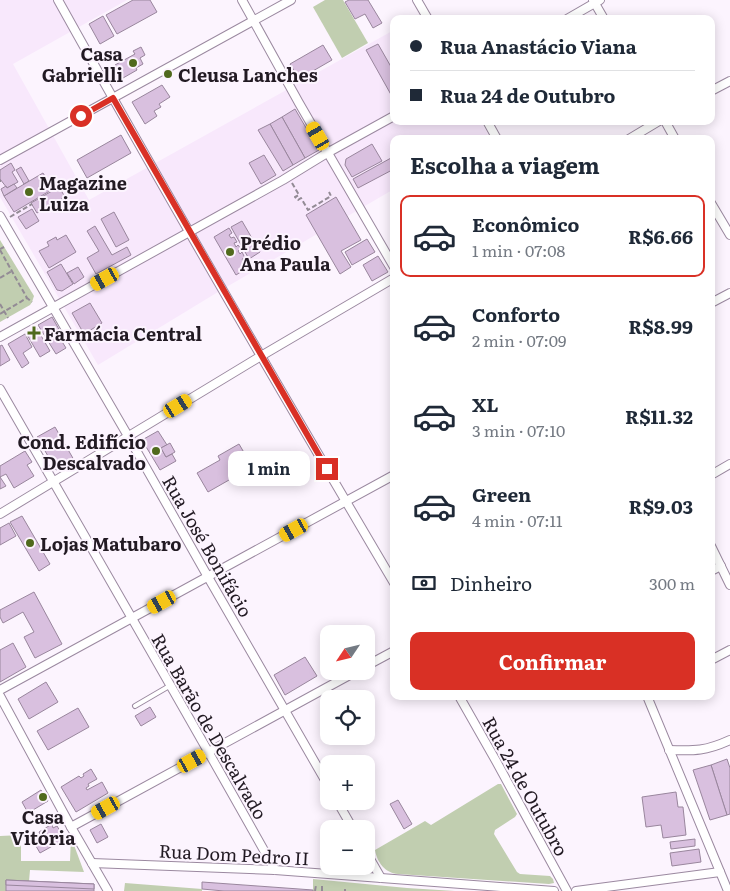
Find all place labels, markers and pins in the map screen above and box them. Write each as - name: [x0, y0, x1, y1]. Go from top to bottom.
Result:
- place label: Casa Gabrielli: [42, 40, 124, 88]
- marker: Casa Gabrielli: [127, 57, 139, 69]
- place label: Cleusa Lanches: [178, 61, 318, 88]
- marker: Cleusa Lanches: [162, 68, 174, 80]
- place label: Magazine Luiza: [39, 169, 127, 217]
- marker: Magazine Luiza: [23, 186, 35, 198]
- place label: Prédio Ana Paula: [240, 229, 331, 277]
- marker: Prédio Ana Paula: [224, 246, 236, 258]
- place label: Farmácia Central: [44, 320, 203, 347]
- marker: Farmácia Central: [28, 327, 40, 339]
- place label: Cond. Edifício Descalvado: [17, 428, 146, 476]
- marker: Cond. Edifício Descalvado: [150, 445, 162, 457]
- place label: Lojas Matubaro: [40, 530, 181, 557]
- marker: Lojas Matubaro: [24, 537, 36, 549]
- marker: Casa Vitória: [37, 791, 49, 803]
- place label: Casa Vitória: [10, 803, 76, 851]

